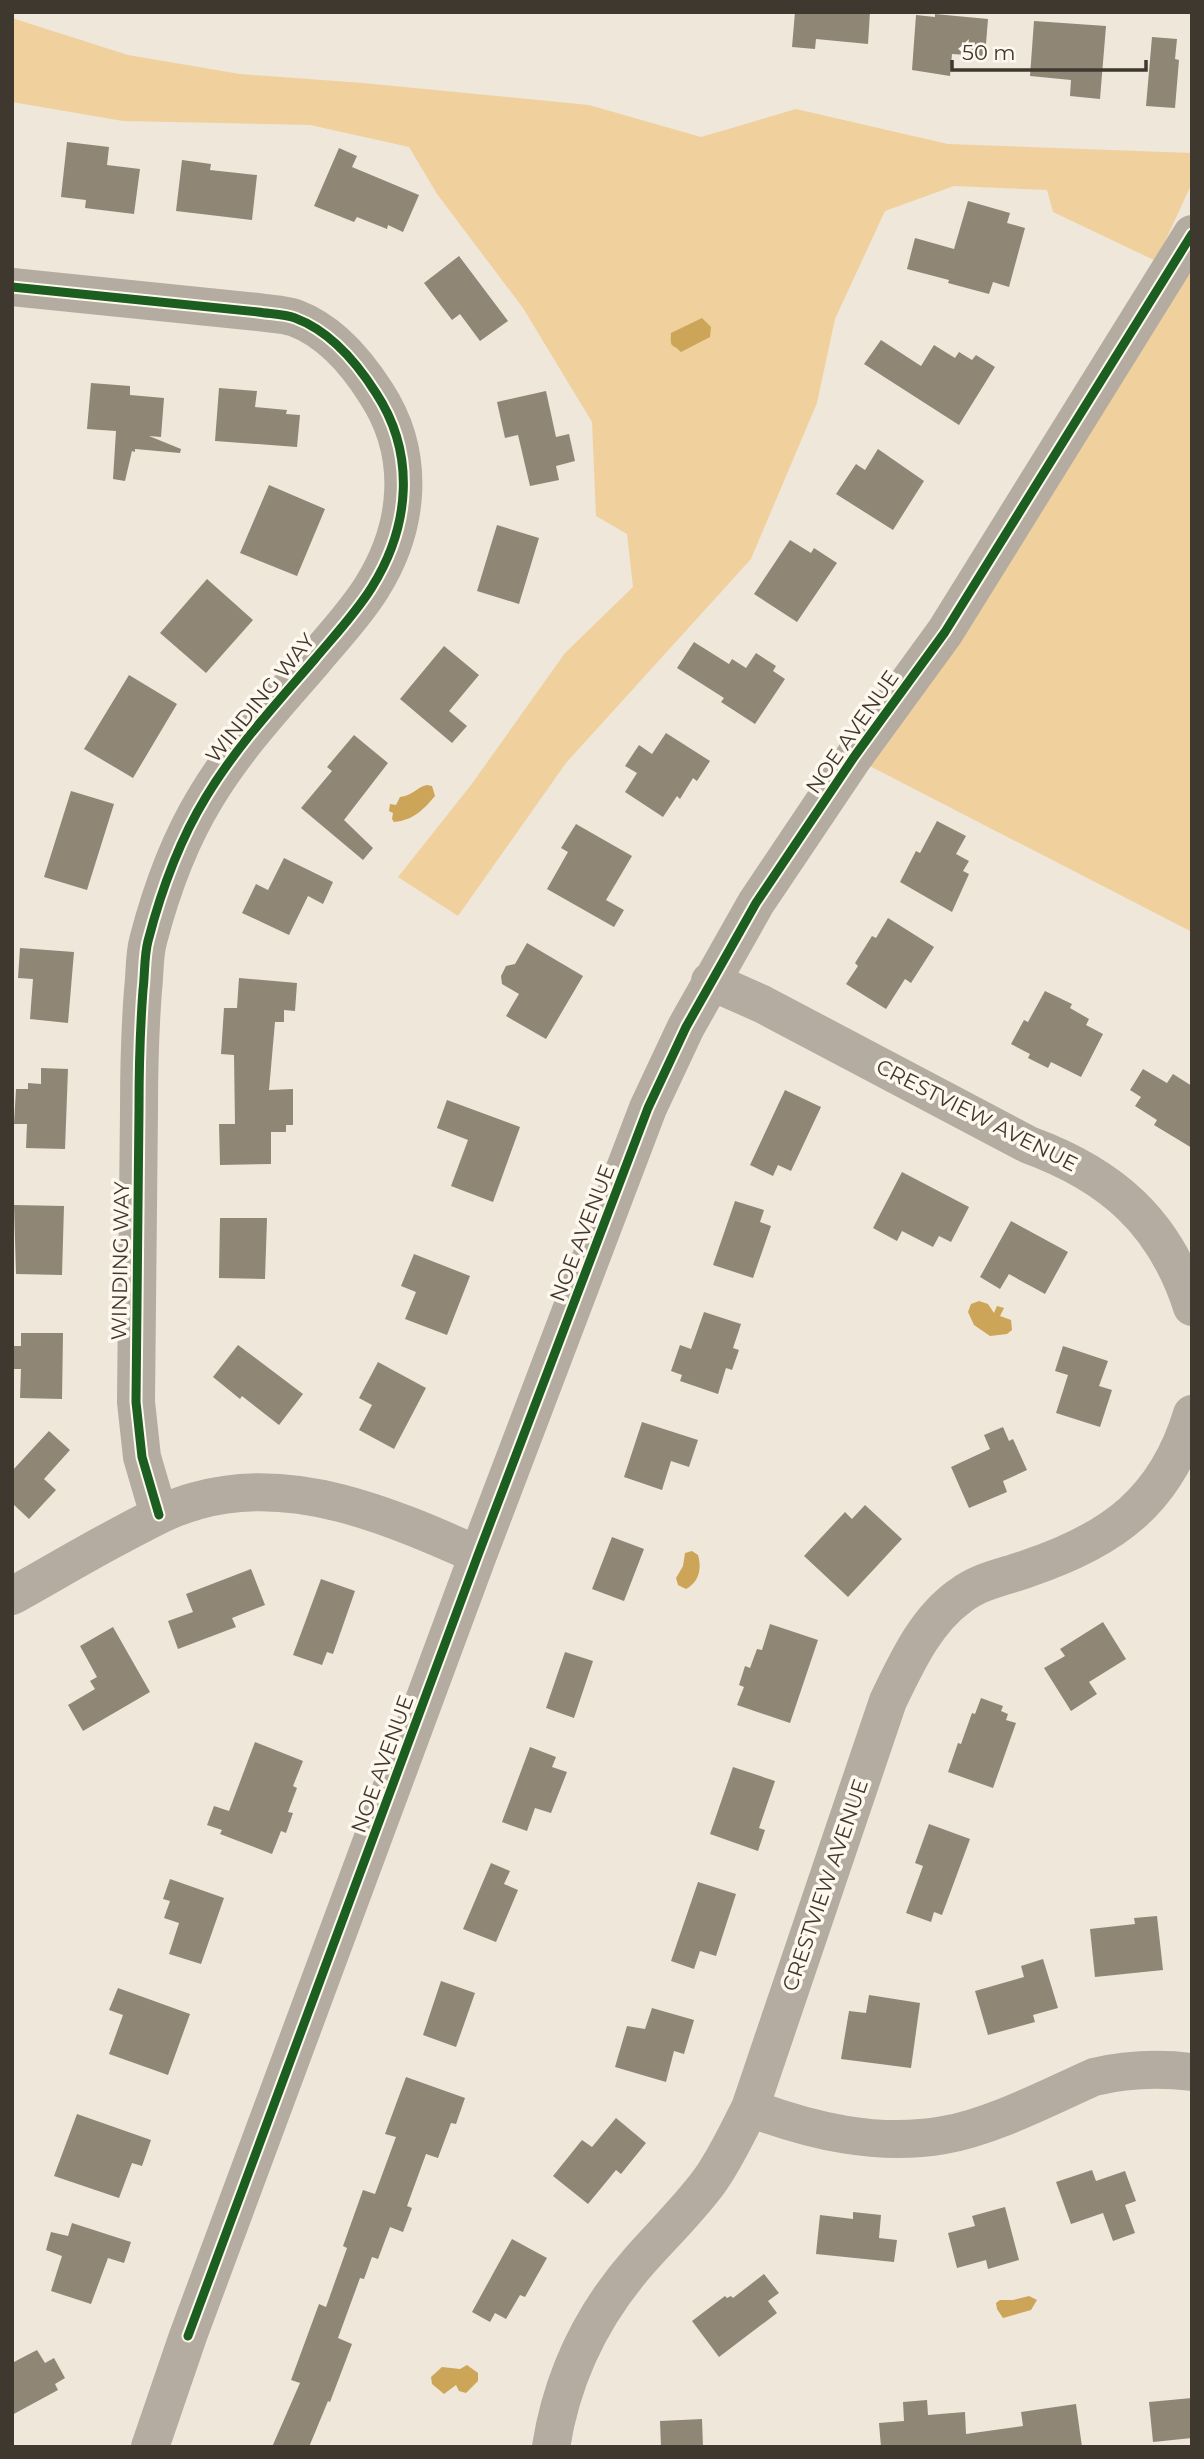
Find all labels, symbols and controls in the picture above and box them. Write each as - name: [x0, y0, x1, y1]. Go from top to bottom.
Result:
- scale bar: [952, 28, 1146, 72]
- text: 50 m: [962, 40, 1016, 65]
- street label: WINDING WAY: [200, 628, 320, 768]
- street label: NOE AVENUE: [800, 666, 904, 798]
- street label: CRESTVIEW AVENUE: [872, 1053, 1082, 1177]
- street label: NOE AVENUE: [544, 1161, 620, 1305]
- street label: WINDING WAY: [106, 1181, 134, 1341]
- street label: NOE AVENUE: [346, 1692, 418, 1836]
- street label: CRESTVIEW AVENUE: [777, 1776, 873, 1994]

